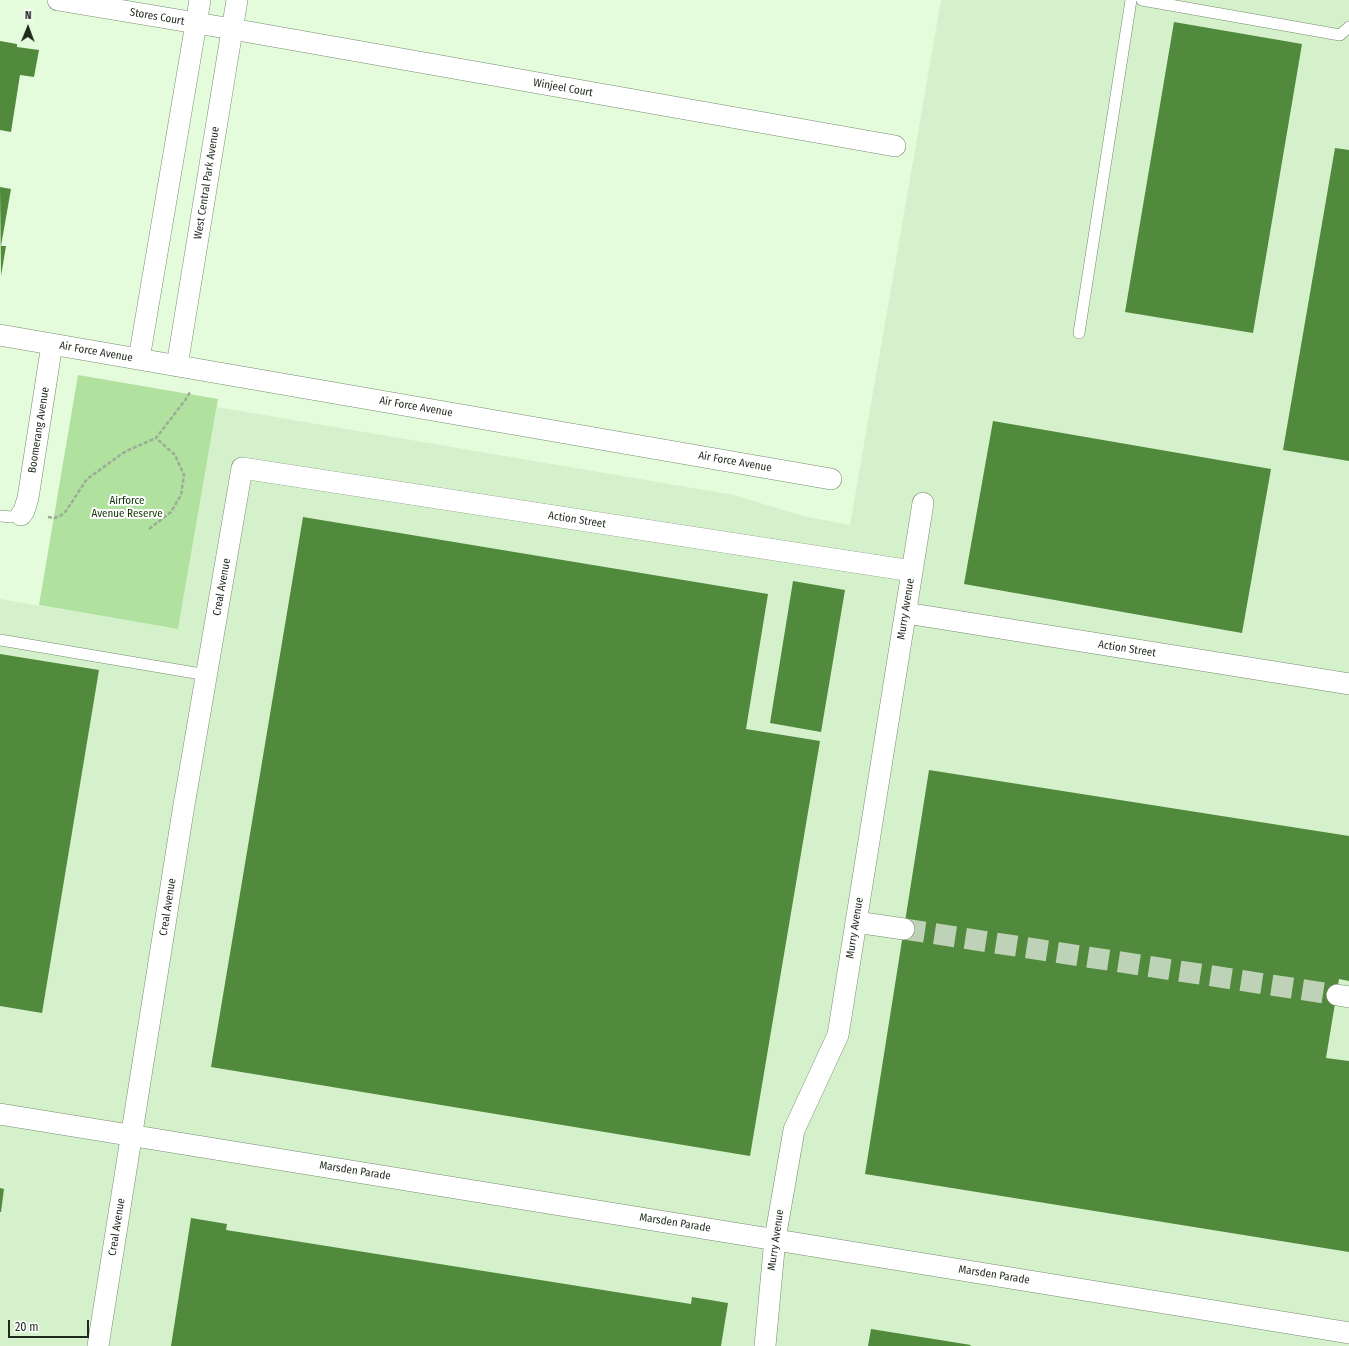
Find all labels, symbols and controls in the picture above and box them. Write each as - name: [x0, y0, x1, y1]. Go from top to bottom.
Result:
- street label: Stores Court: [129, 6, 185, 28]
- north arrow: [8, 8, 48, 48]
- text: N: [25, 9, 32, 22]
- street label: Winjeel Court: [532, 76, 594, 100]
- street label: West Central Park Avenue: [192, 126, 222, 240]
- street label: Air Force Avenue: [58, 339, 134, 365]
- street label: Boomerang Avenue: [26, 386, 52, 474]
- street label: Air Force Avenue: [378, 394, 454, 420]
- street label: Air Force Avenue: [697, 449, 773, 475]
- park label: Airforce Avenue Reserve: [91, 494, 163, 520]
- street label: Action Street: [547, 509, 607, 531]
- street label: Creal Avenue: [210, 557, 234, 617]
- street label: Murry Avenue: [895, 577, 917, 641]
- street label: Action Street: [1097, 638, 1157, 660]
- street label: Creal Avenue: [157, 877, 179, 937]
- street label: Murry Avenue: [844, 896, 866, 960]
- street label: Marsden Parade: [318, 1159, 392, 1183]
- street label: Creal Avenue: [106, 1197, 128, 1257]
- street label: Murry Avenue: [765, 1208, 787, 1272]
- street label: Marsden Parade: [638, 1211, 712, 1235]
- street label: Marsden Parade: [957, 1263, 1031, 1287]
- scale bar: [10, 1312, 91, 1338]
- text: 20 m: [15, 1320, 39, 1334]

